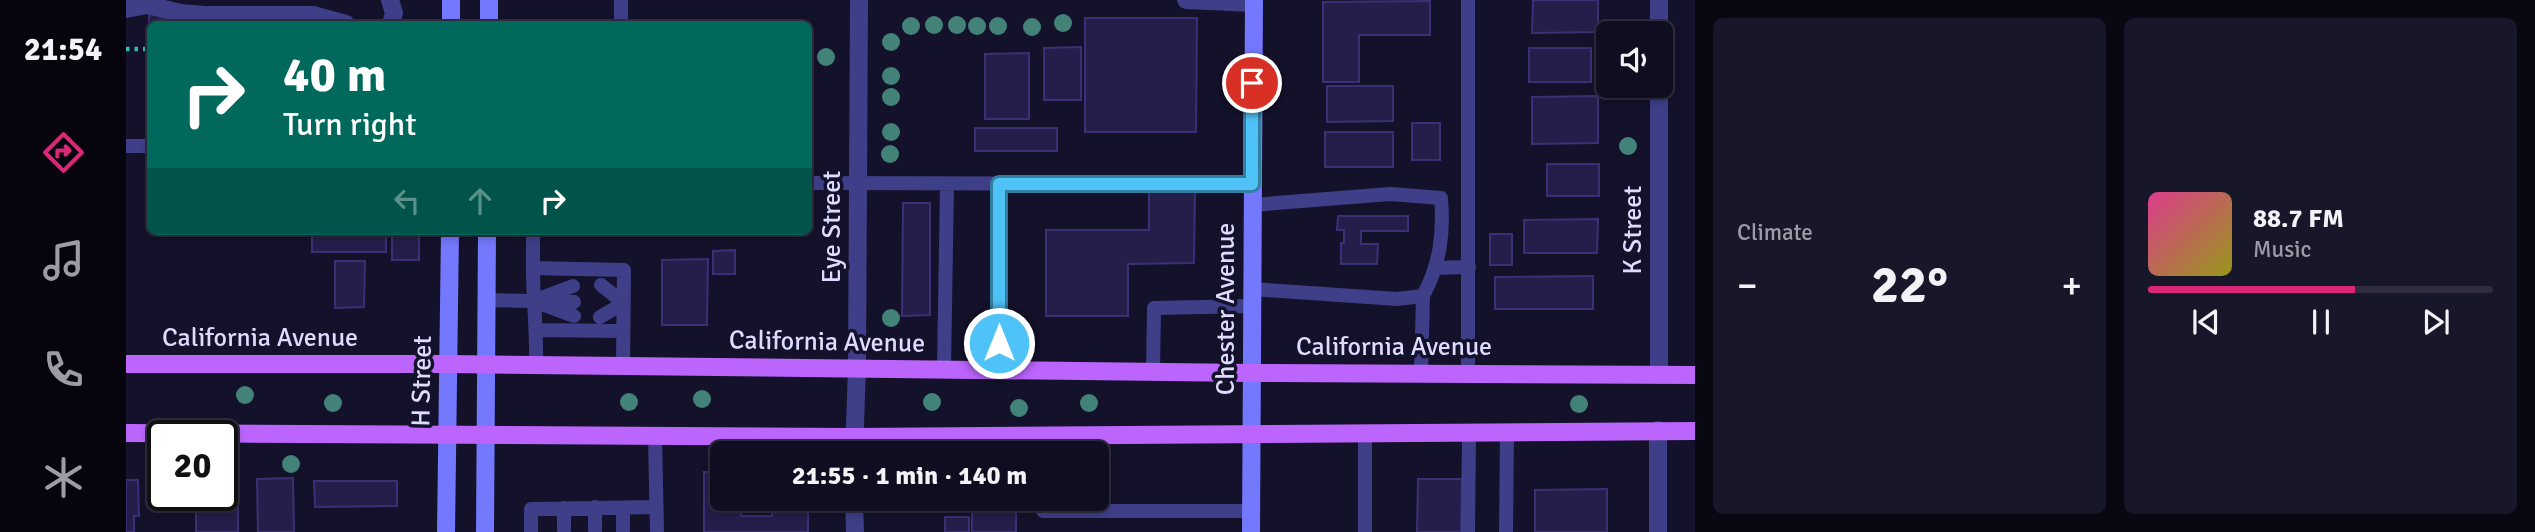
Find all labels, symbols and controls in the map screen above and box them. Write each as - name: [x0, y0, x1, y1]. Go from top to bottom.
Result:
- map controls: [1596, 21, 1673, 98]
- button: sound: [1596, 21, 1673, 98]
- text: 21:54: [24, 30, 102, 69]
- text: 40 m: [283, 45, 386, 105]
- icon: right: [168, 49, 259, 140]
- pin: [1222, 53, 1282, 113]
- icon: arrive: [1233, 64, 1271, 102]
- text: Turn right: [283, 105, 416, 144]
- icon: directions: [39, 128, 88, 177]
- street label: Eye Street: [816, 171, 848, 283]
- icon: left: [388, 182, 426, 220]
- icon: ahead: [461, 182, 499, 220]
- icon: right: [534, 182, 572, 220]
- street label: K Street: [1617, 186, 1649, 274]
- text: 88.7 FM: [2253, 203, 2344, 235]
- text: Climate: [1737, 218, 1813, 247]
- street label: Chester Avenue: [1210, 223, 1242, 395]
- text: Music: [2253, 235, 2311, 264]
- icon: music: [39, 236, 88, 285]
- text: 22°: [1871, 253, 1948, 317]
- text: −: [1737, 262, 1758, 309]
- text: +: [2061, 262, 2082, 309]
- icon: previous: [2187, 303, 2225, 341]
- icon: pause: [2302, 303, 2340, 341]
- icon: next: [2417, 303, 2455, 341]
- position arrow: [962, 306, 1036, 380]
- street label: California Avenue: [162, 322, 358, 354]
- street label: California Avenue: [729, 324, 925, 360]
- street label: California Avenue: [1296, 331, 1492, 363]
- street label: H Street: [405, 335, 439, 427]
- icon: phone: [39, 345, 88, 394]
- speed limit sign: 20: [147, 420, 238, 511]
- icon: climate: [39, 453, 88, 502]
- text: 21:55 · 1 min · 140 m: [792, 460, 1027, 492]

